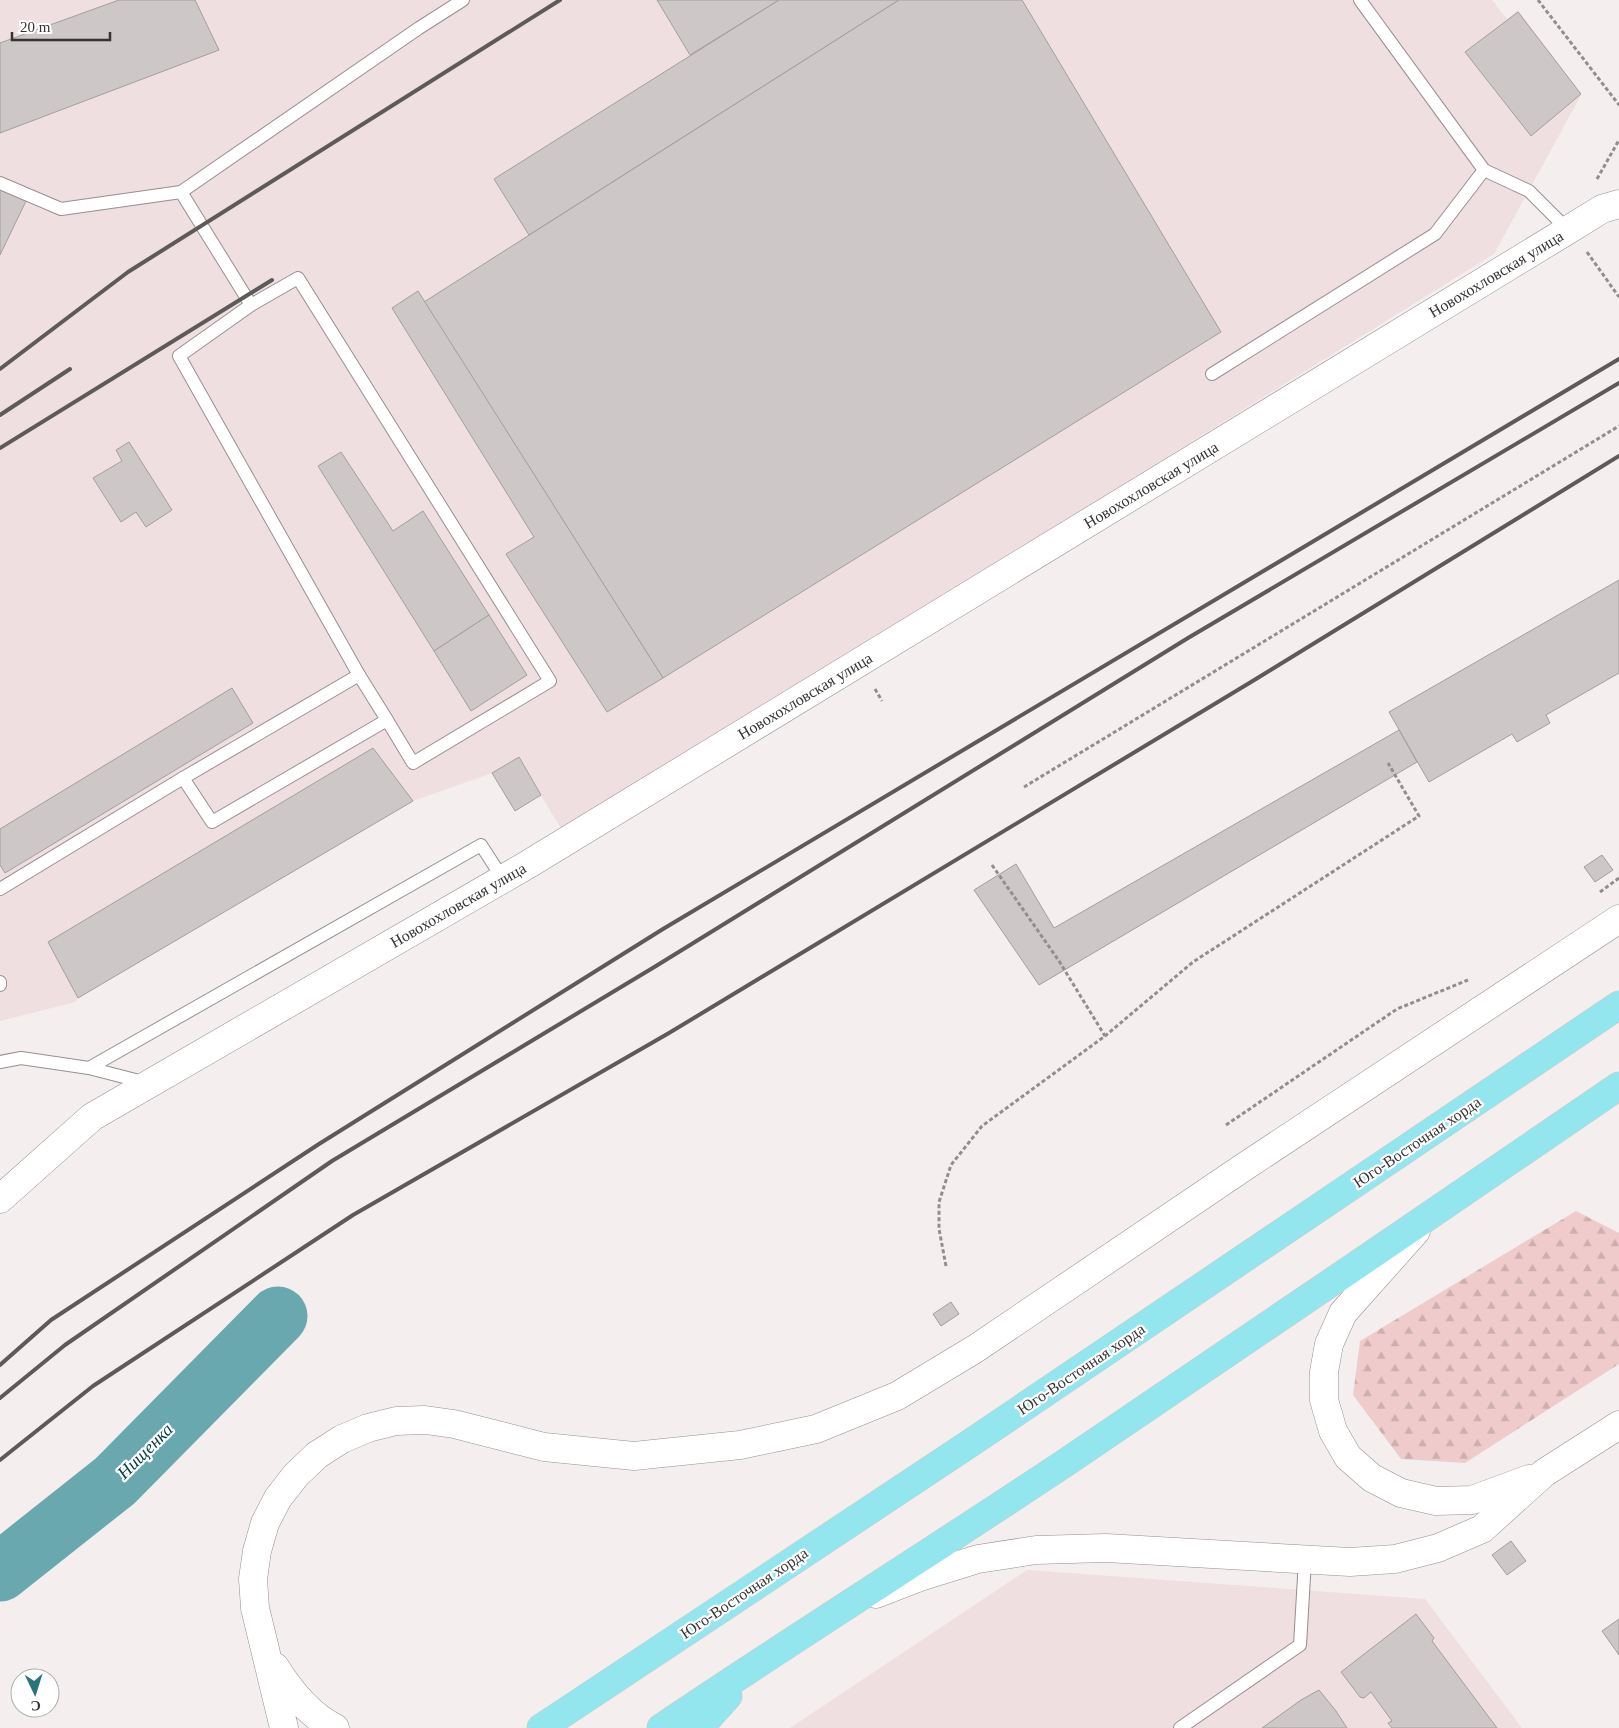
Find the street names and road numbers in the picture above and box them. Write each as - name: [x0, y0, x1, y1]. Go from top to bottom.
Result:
- street label: Новохохловская улица: [1426, 227, 1567, 322]
- street label: Новохохловская улица: [1081, 438, 1222, 533]
- street label: Новохохловская улица: [735, 649, 876, 744]
- street label: Новохохловская улица: [387, 859, 529, 952]
- street label: Юго-Восточная хорда: [1350, 1093, 1484, 1192]
- street label: Юго-Восточная хорда: [1014, 1320, 1148, 1419]
- street label: Юго-Восточная хорда: [677, 1544, 811, 1643]

